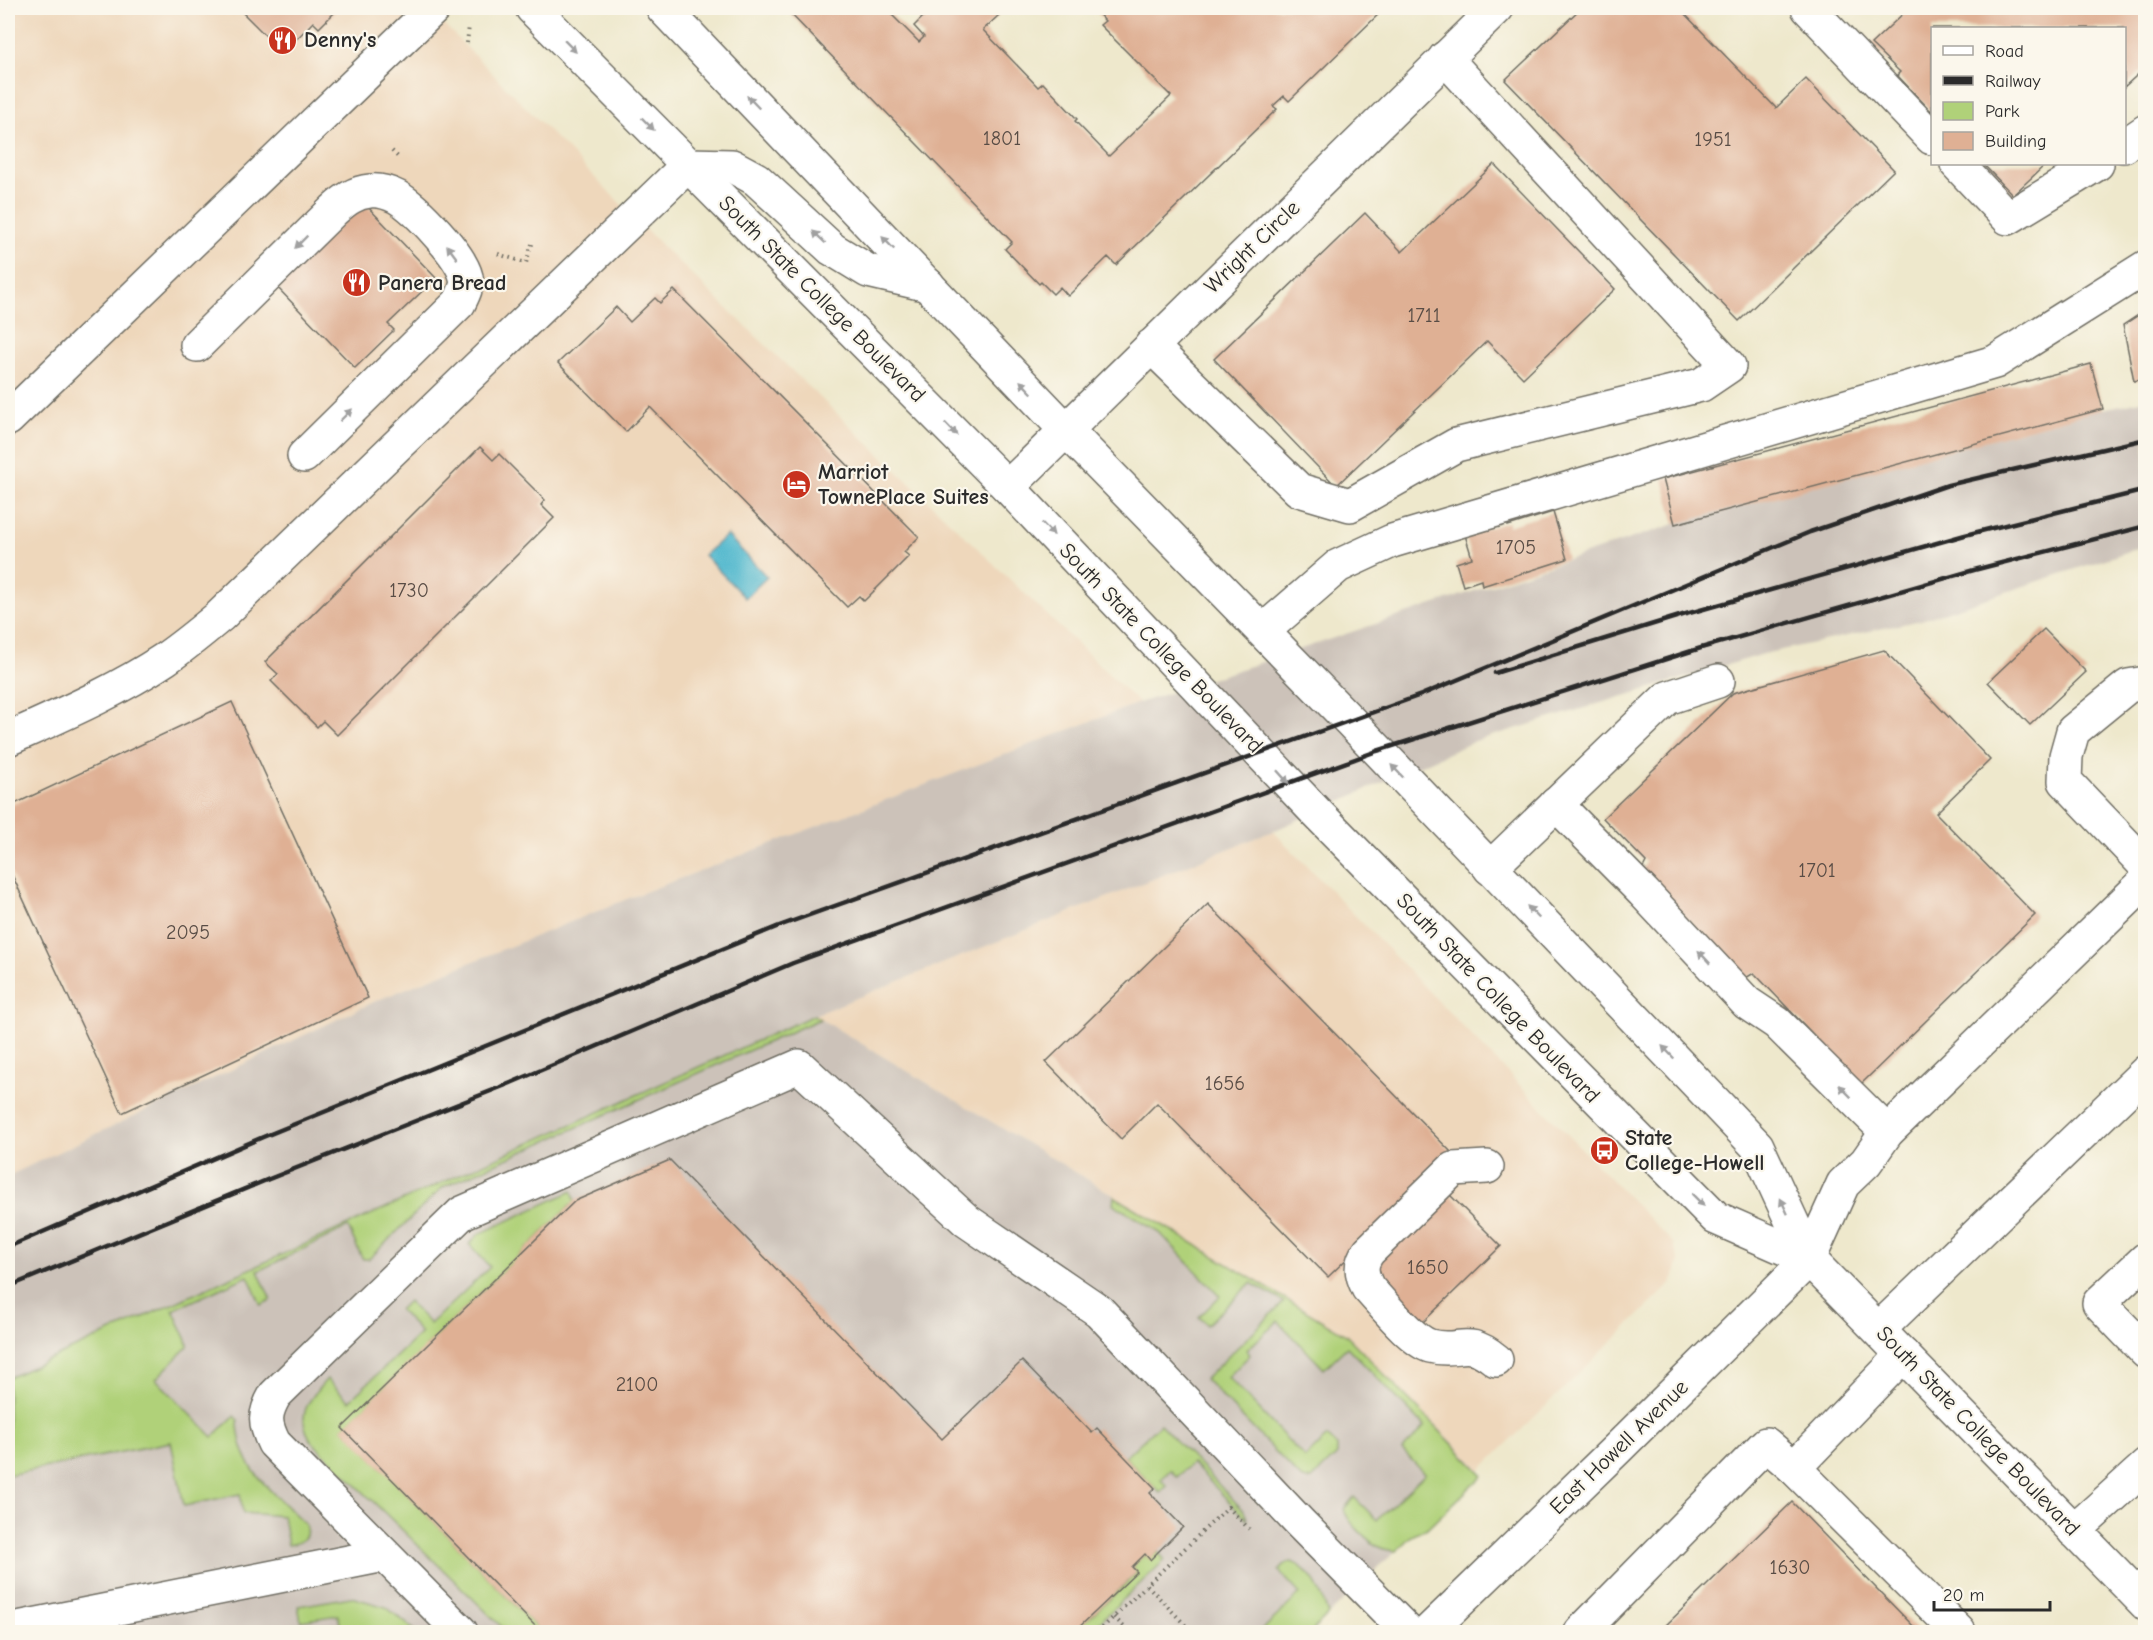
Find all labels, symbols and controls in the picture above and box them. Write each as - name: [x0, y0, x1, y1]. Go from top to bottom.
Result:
- restaurant icon: Denny's: [267, 24, 299, 56]
- place label: Denny's: [304, 27, 376, 53]
- legend: [1931, 27, 2126, 165]
- one-way arrow: [563, 38, 577, 53]
- text: Road: [1985, 41, 2024, 62]
- text: Railway: [1985, 71, 2042, 92]
- one-way arrow: [746, 94, 760, 109]
- text: Park: [1985, 101, 2020, 122]
- one-way arrow: [641, 117, 655, 131]
- house number: 1801: [983, 127, 1021, 150]
- house number: 1951: [1694, 128, 1732, 151]
- text: Building: [1985, 131, 2047, 152]
- street label: South State College Boulevard: [713, 190, 931, 408]
- street label: Wright Circle: [1199, 195, 1305, 299]
- one-way arrow: [812, 230, 827, 244]
- one-way arrow: [294, 235, 308, 249]
- one-way arrow: [881, 235, 895, 250]
- one-way arrow: [447, 245, 459, 260]
- restaurant icon: Panera Bread: [341, 267, 373, 299]
- place label: Panera Bread: [378, 270, 506, 296]
- house number: 1711: [1407, 304, 1441, 327]
- one-way arrow: [1019, 381, 1033, 395]
- one-way arrow: [338, 409, 352, 423]
- one-way arrow: [943, 422, 958, 436]
- place label: Marriot TownePlace Suites: [818, 459, 989, 510]
- hotel icon: Marriot TownePlace Suites: [781, 469, 813, 501]
- one-way arrow: [1041, 522, 1055, 537]
- house number: 1705: [1496, 536, 1536, 559]
- street label: South State College Boulevard: [1054, 538, 1268, 758]
- house number: 1730: [389, 579, 429, 602]
- one-way arrow: [1391, 765, 1405, 779]
- one-way arrow: [1276, 770, 1290, 785]
- house number: 1701: [1798, 859, 1836, 882]
- street label: South State College Boulevard: [1391, 888, 1605, 1108]
- one-way arrow: [1526, 904, 1540, 919]
- house number: 2095: [166, 921, 210, 944]
- one-way arrow: [1697, 950, 1711, 965]
- one-way arrow: [1661, 1045, 1675, 1060]
- house number: 1656: [1205, 1072, 1245, 1095]
- one-way arrow: [1839, 1084, 1853, 1098]
- place label: State College-Howell: [1625, 1125, 1765, 1176]
- bus stop icon: State College-Howell: [1588, 1135, 1620, 1167]
- one-way arrow: [1690, 1192, 1704, 1206]
- one-way arrow: [1780, 1197, 1789, 1214]
- house number: 1650: [1407, 1256, 1449, 1279]
- street label: South State College Boulevard: [1871, 1321, 2085, 1541]
- house number: 2100: [616, 1373, 658, 1396]
- street label: East Howell Avenue: [1544, 1374, 1694, 1520]
- house number: 1630: [1769, 1556, 1811, 1579]
- scale bar: [1934, 1574, 2050, 1612]
- text: 20 m: [1943, 1585, 1984, 1606]

